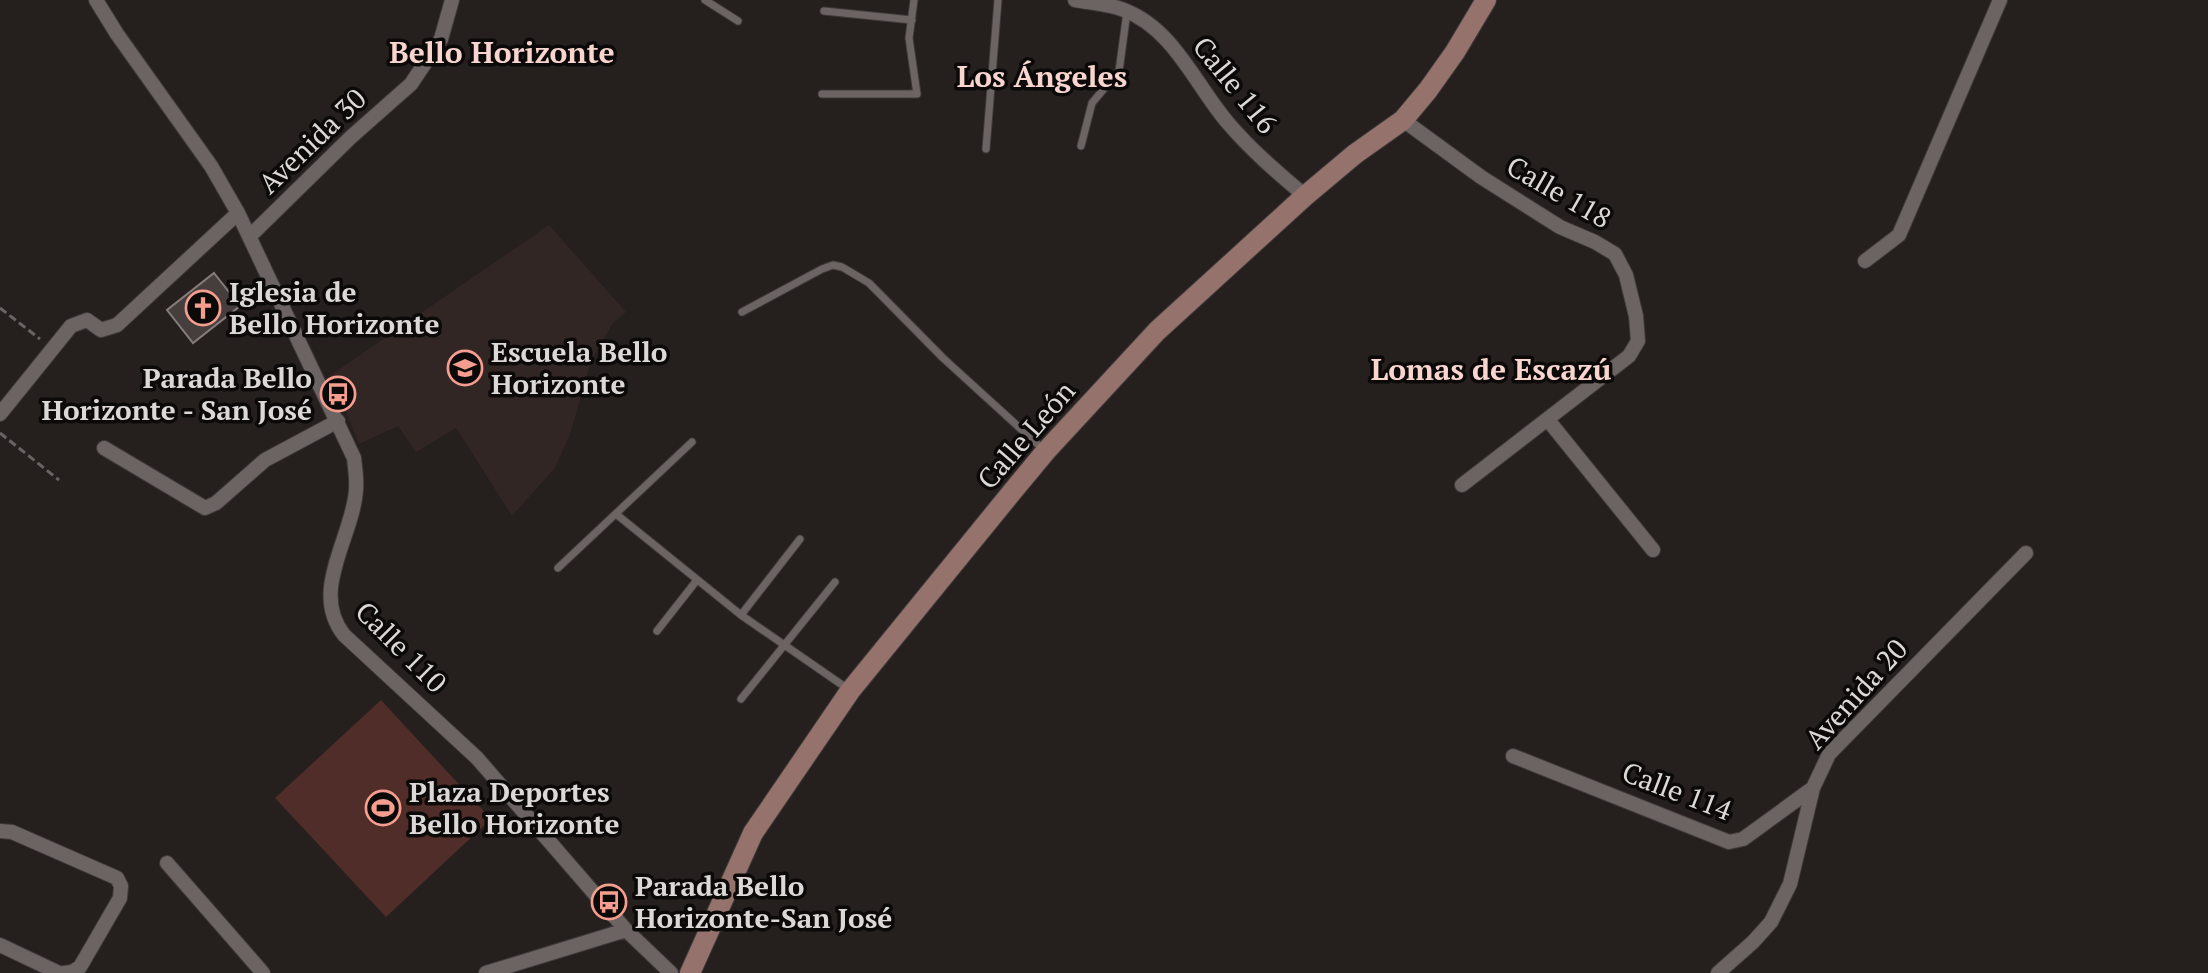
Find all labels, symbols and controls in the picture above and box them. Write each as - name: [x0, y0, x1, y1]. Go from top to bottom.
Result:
- street label: Calle 116: [1185, 28, 1286, 141]
- district label: Bello Horizonte: [389, 32, 615, 72]
- district label: Los Ángeles: [957, 56, 1127, 96]
- street label: Avenida 30: [250, 80, 374, 201]
- street label: Calle 118: [1500, 147, 1618, 236]
- place label: Iglesia de Bello Horizonte: [229, 273, 439, 342]
- church icon: Iglesia de Bello Horizonte: [184, 289, 222, 327]
- place label: Escuela Bello Horizonte: [491, 333, 667, 402]
- school or university icon: Escuela Bello Horizonte: [446, 349, 484, 387]
- district label: Lomas de Escazú: [1371, 349, 1612, 389]
- place label: Parada Bello Horizonte - San José: [41, 359, 312, 428]
- street label: Calle León: [969, 373, 1083, 496]
- bus stop icon: Parada Bello Horizonte - San José: [319, 375, 357, 413]
- street label: Calle 110: [348, 593, 455, 700]
- street label: Avenida 20: [1796, 631, 1915, 757]
- street label: Calle 114: [1617, 753, 1737, 828]
- place label: Plaza Deportes Bello Horizonte: [409, 773, 619, 842]
- sports icon: Plaza Deportes Bello Horizonte: [364, 789, 402, 827]
- place label: Parada Bello Horizonte-San José: [635, 867, 892, 936]
- bus stop icon: Parada Bello Horizonte-San José: [590, 883, 628, 921]

